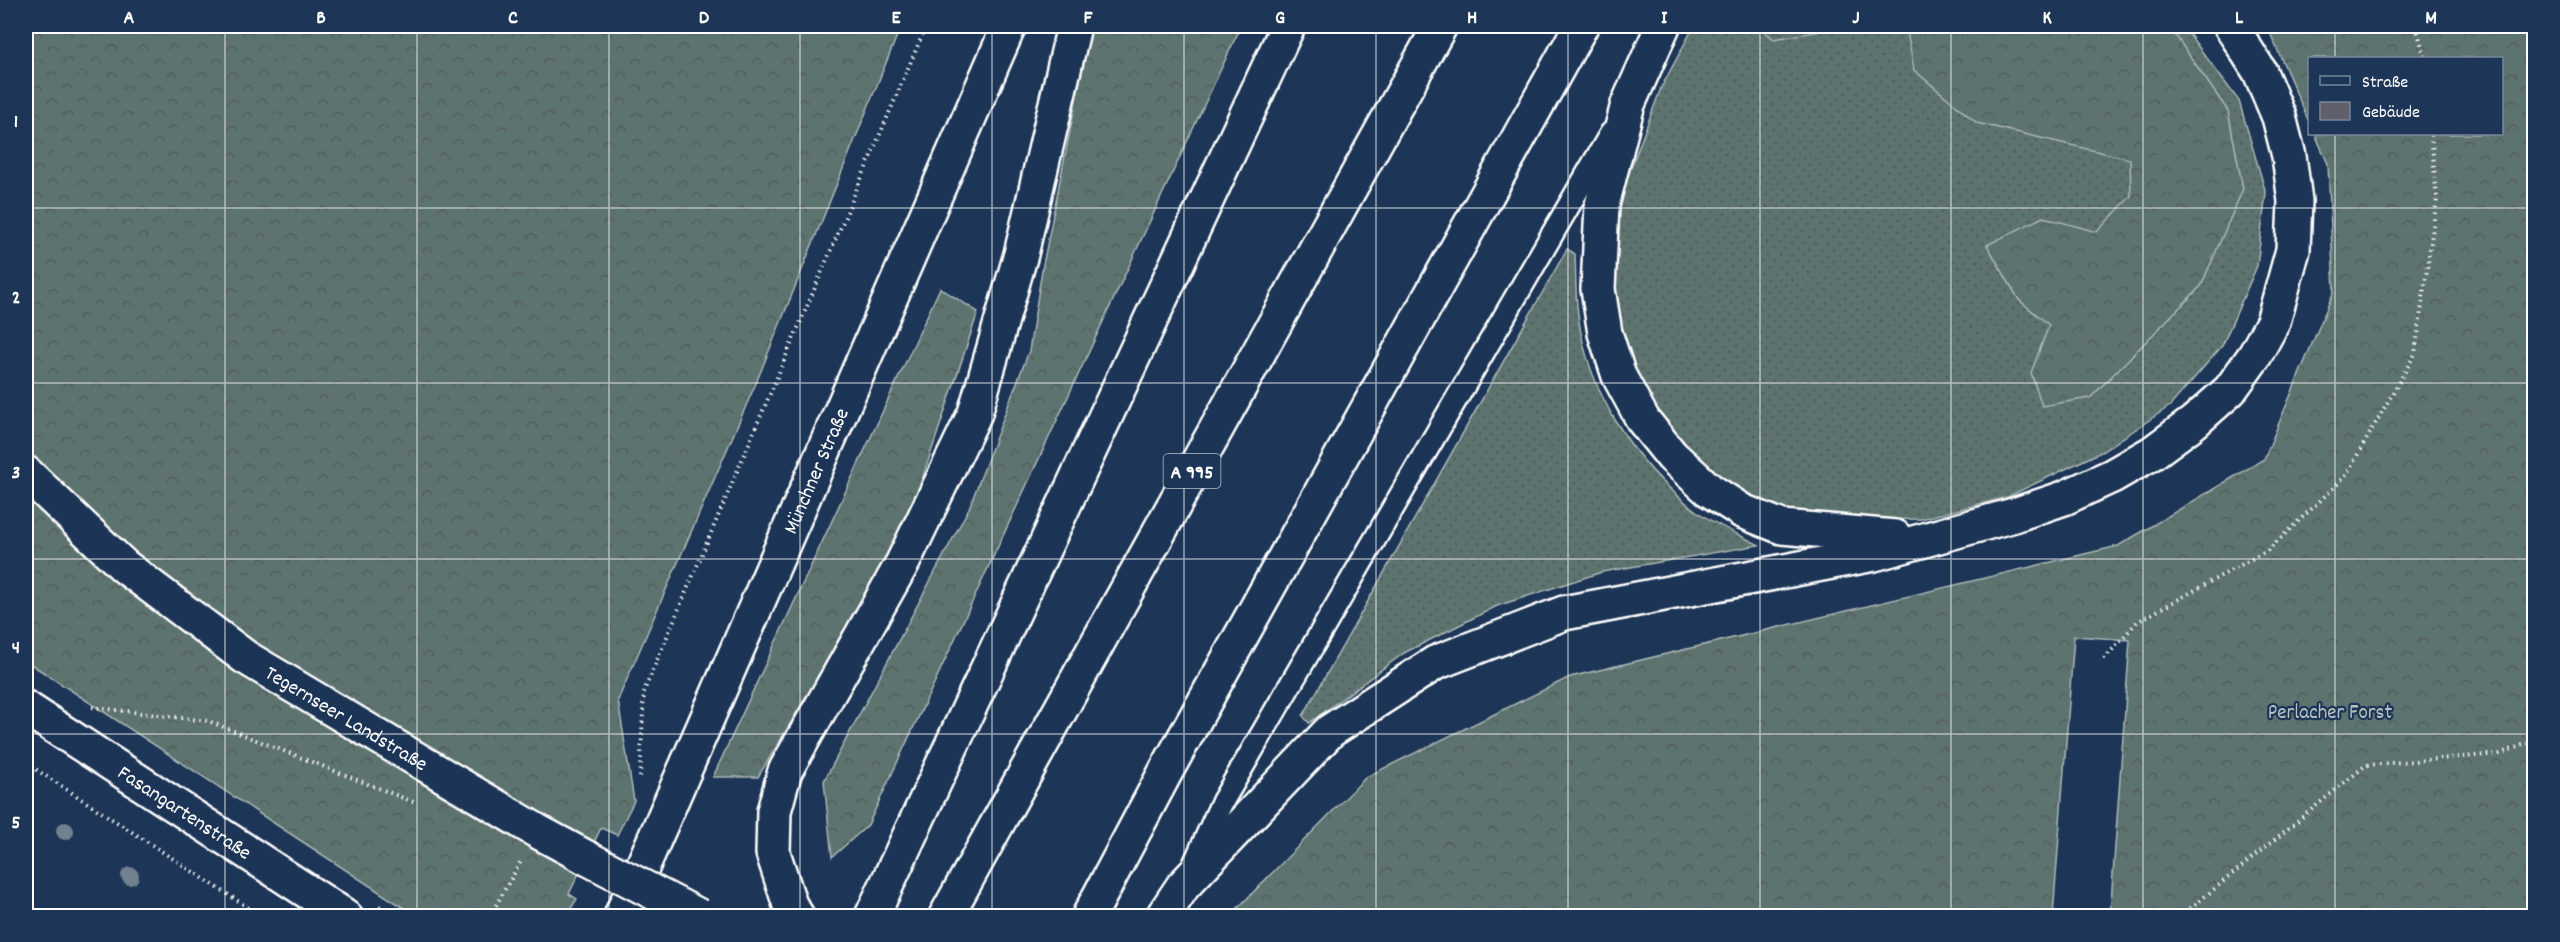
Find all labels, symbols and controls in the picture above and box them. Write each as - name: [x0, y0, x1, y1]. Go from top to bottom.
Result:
- text: A: [124, 5, 135, 33]
- text: B: [316, 5, 326, 33]
- text: C: [508, 5, 518, 33]
- text: D: [699, 5, 710, 33]
- text: E: [891, 5, 901, 33]
- text: F: [1084, 5, 1094, 33]
- text: G: [1275, 5, 1285, 33]
- text: H: [1467, 5, 1477, 33]
- text: I: [1661, 5, 1668, 33]
- text: J: [1852, 5, 1860, 33]
- text: K: [2042, 5, 2052, 33]
- text: L: [2235, 5, 2244, 33]
- text: M: [2425, 5, 2437, 33]
- legend: [2308, 57, 2503, 135]
- text: Straße: [2362, 71, 2408, 96]
- text: Gebäude: [2362, 101, 2420, 126]
- text: 1: [14, 109, 18, 137]
- text: 2: [12, 285, 20, 313]
- street label: Münchner Straße: [777, 404, 859, 539]
- road number: A 995: [1164, 454, 1220, 488]
- text: 3: [12, 460, 20, 488]
- text: 4: [12, 635, 20, 663]
- street label: Tegernseer Landstraße: [258, 660, 432, 780]
- park label: Perlacher Forst: [2268, 699, 2392, 729]
- street label: Fasangartenstraße: [111, 759, 256, 869]
- text: 5: [11, 810, 21, 838]

